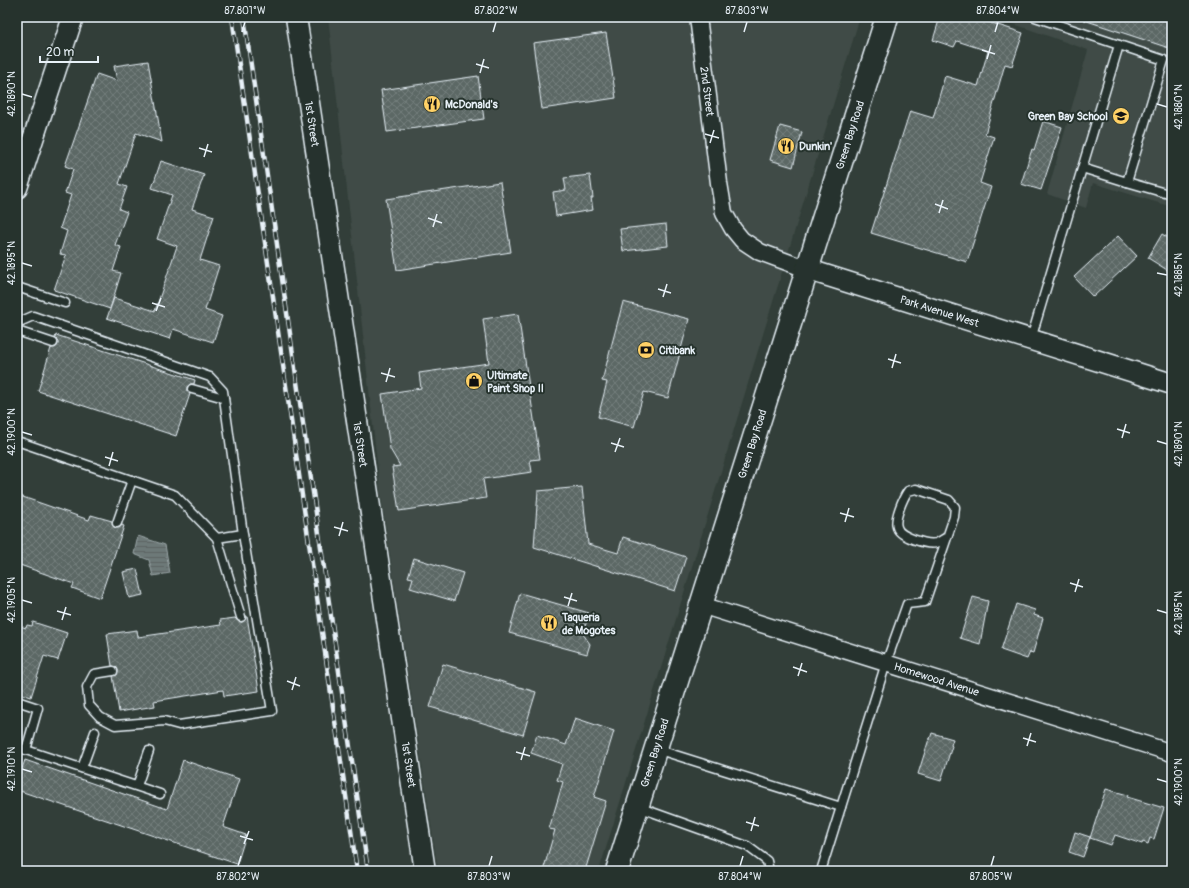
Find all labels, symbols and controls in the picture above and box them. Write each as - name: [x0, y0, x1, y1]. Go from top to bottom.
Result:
- text: 87.801°W: [224, 5, 266, 17]
- text: 87.802°W: [475, 5, 518, 17]
- text: 87.803°W: [726, 5, 769, 17]
- text: 87.804°W: [976, 5, 1020, 17]
- scale bar: [40, 38, 98, 64]
- text: 20 m: [46, 45, 75, 60]
- street label: 2nd Street: [697, 66, 717, 118]
- text: 42.1890°N: [6, 71, 18, 117]
- text: 42.1880°N: [1173, 84, 1185, 130]
- restaurant icon: McDonald's: [422, 94, 442, 114]
- place label: McDonald's: [445, 98, 498, 111]
- street label: Green Bay Road: [833, 99, 867, 171]
- street label: 1st Street: [302, 100, 322, 148]
- school or university icon: Green Bay School: [1111, 106, 1131, 126]
- place label: Green Bay School: [1028, 110, 1108, 123]
- restaurant icon: Dunkin': [776, 136, 796, 156]
- place label: Dunkin': [799, 140, 832, 153]
- text: 42.1895°N: [6, 241, 18, 285]
- text: 42.1885°N: [1173, 253, 1185, 297]
- street label: Park Avenue West: [898, 293, 981, 330]
- bank icon: Citibank: [636, 340, 656, 360]
- place label: Citibank: [659, 344, 696, 357]
- place label: Ultimate Paint Shop II: [487, 369, 544, 395]
- shop icon: Ultimate Paint Shop II: [464, 371, 484, 391]
- text: 42.1900°N: [6, 408, 18, 456]
- street label: Green Bay Road: [736, 408, 770, 480]
- street label: 1st Street: [350, 421, 370, 468]
- text: 42.1890°N: [1173, 421, 1185, 467]
- text: 42.1905°N: [6, 577, 18, 623]
- text: 42.1895°N: [1173, 591, 1185, 635]
- place label: Taqueria de Mogotes: [561, 611, 615, 637]
- restaurant icon: Taqueria de Mogotes: [539, 613, 559, 633]
- street label: Homewood Avenue: [892, 660, 981, 699]
- street label: Green Bay Road: [638, 717, 672, 789]
- street label: 1st Street: [399, 741, 418, 789]
- text: 42.1910°N: [6, 747, 18, 791]
- text: 42.1900°N: [1173, 758, 1185, 806]
- text: 87.802°W: [217, 871, 260, 883]
- text: 87.803°W: [468, 871, 511, 883]
- text: 87.804°W: [718, 871, 762, 883]
- text: 87.805°W: [970, 871, 1013, 883]

